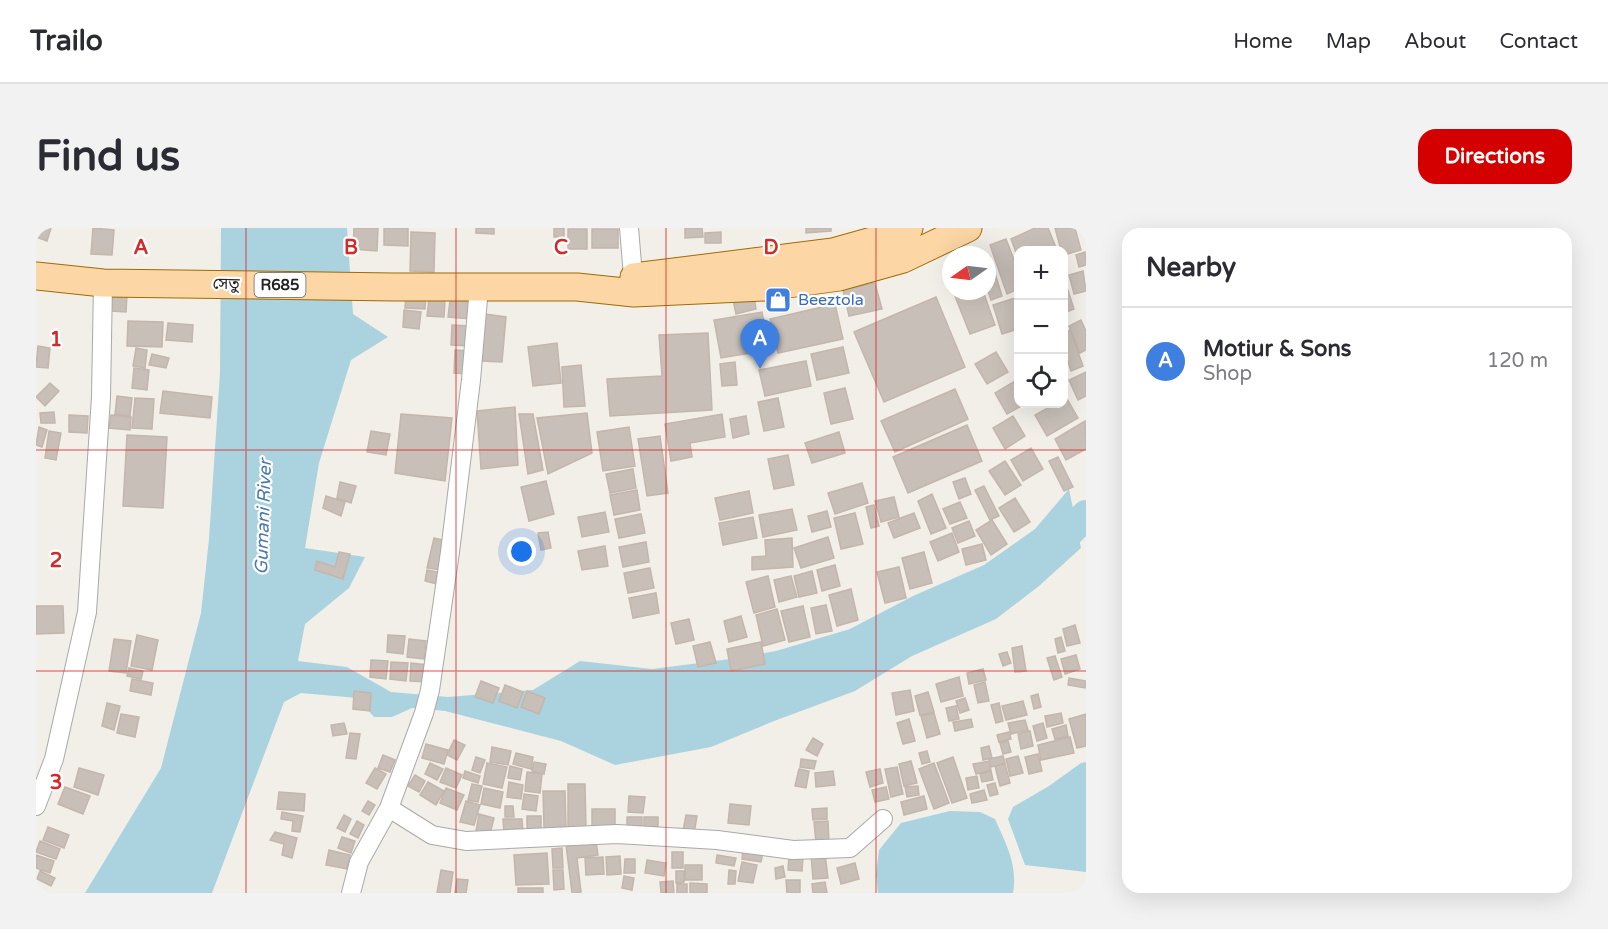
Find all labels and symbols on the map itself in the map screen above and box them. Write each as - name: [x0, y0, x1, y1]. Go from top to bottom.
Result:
- text: A: [134, 236, 149, 260]
- text: B: [344, 236, 358, 260]
- text: C: [554, 236, 568, 260]
- text: D: [763, 236, 779, 260]
- north arrow: [942, 246, 996, 300]
- road number: R685: [254, 273, 306, 297]
- street label: সেতু: [212, 274, 240, 294]
- shop icon: Beeztola: [763, 285, 793, 315]
- place label: Beeztola: [798, 290, 864, 310]
- pin: A: [740, 320, 780, 369]
- text: 1: [50, 328, 62, 352]
- water label: Gumani River: [250, 457, 276, 575]
- your location: [507, 537, 536, 566]
- text: 2: [50, 549, 62, 573]
- text: 3: [50, 771, 62, 795]

